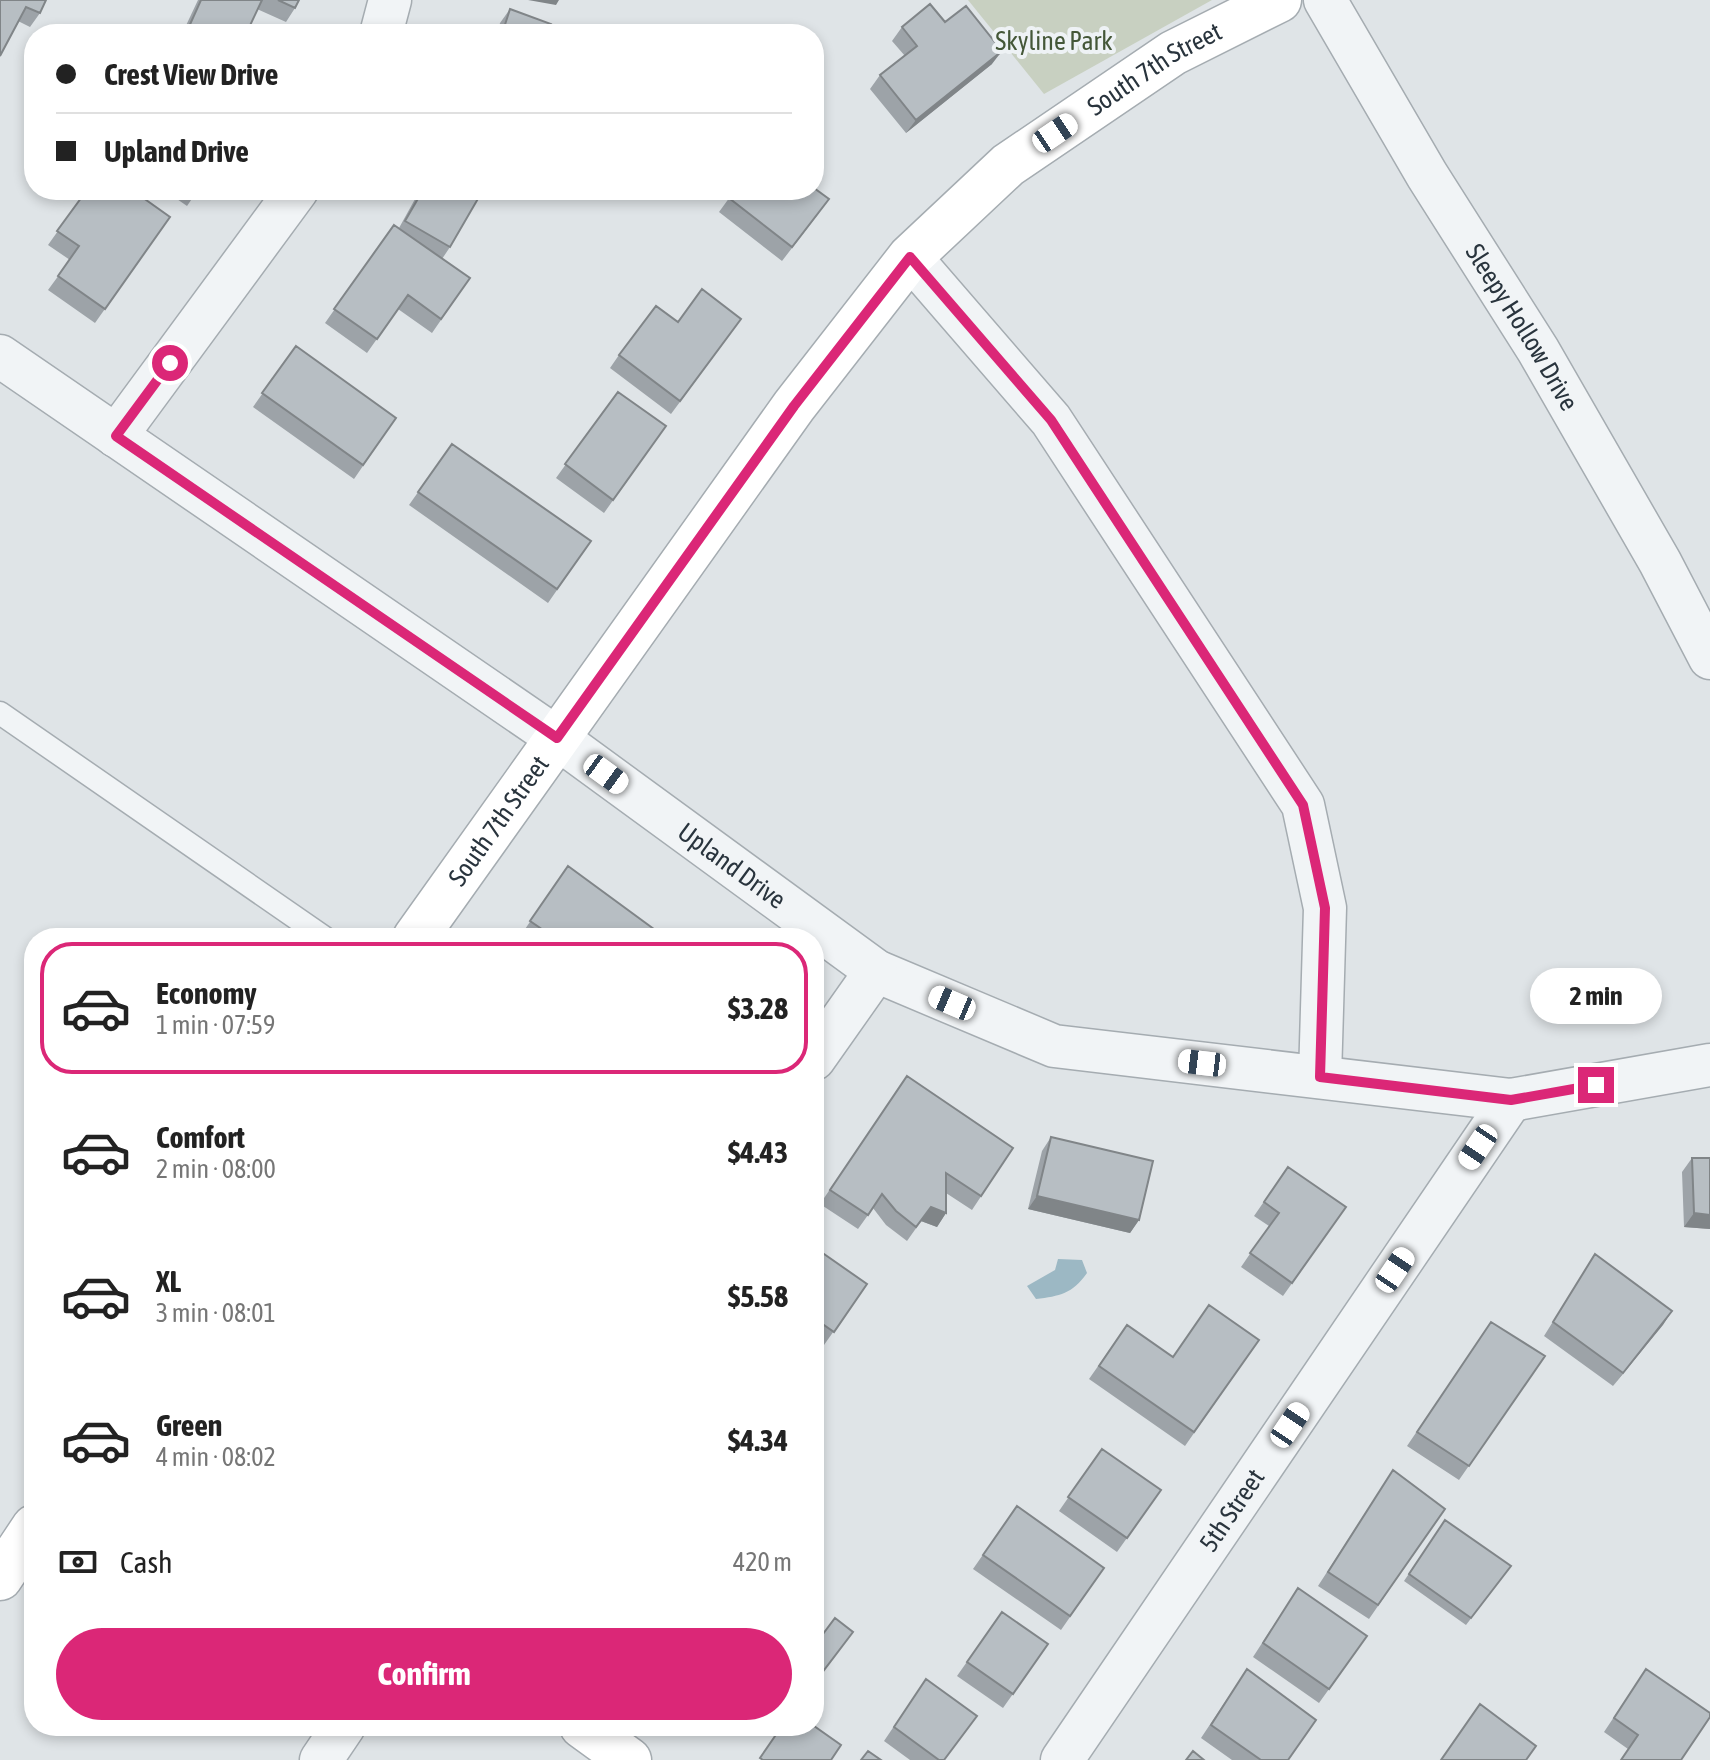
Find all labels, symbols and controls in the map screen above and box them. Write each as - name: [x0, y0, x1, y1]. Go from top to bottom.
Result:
- street label: South 7th Street: [1082, 16, 1227, 122]
- park label: Skyline Park: [995, 26, 1113, 56]
- text: Crest View Drive: [104, 57, 278, 91]
- car: [1028, 110, 1082, 156]
- text: Upland Drive: [104, 134, 249, 168]
- street label: Sleepy Hollow Drive: [1460, 238, 1584, 416]
- route start: [152, 345, 188, 381]
- street label: South 7th Street: [442, 750, 555, 891]
- car: [580, 750, 632, 798]
- street label: Upland Drive: [672, 817, 791, 915]
- callout: 2 min: [1530, 969, 1662, 1025]
- icon: car: [60, 972, 132, 1044]
- text: Economy: [156, 976, 257, 1010]
- text: 2 min: [1569, 981, 1623, 1011]
- car: [925, 983, 979, 1023]
- text: $3.28: [728, 991, 788, 1025]
- text: 1 min · 07:59: [156, 1010, 275, 1040]
- car: [1177, 1048, 1227, 1078]
- route end: [1578, 1067, 1614, 1103]
- icon: car: [60, 1116, 132, 1188]
- text: Comfort: [156, 1120, 245, 1154]
- car: [1455, 1120, 1501, 1174]
- text: $4.43: [728, 1135, 788, 1169]
- text: 2 min · 08:00: [156, 1154, 276, 1184]
- car: [1372, 1243, 1418, 1297]
- icon: car: [60, 1260, 132, 1332]
- text: XL: [156, 1264, 181, 1298]
- text: $5.58: [728, 1279, 788, 1313]
- text: 3 min · 08:01: [156, 1298, 276, 1328]
- car: [1267, 1398, 1313, 1452]
- icon: car: [60, 1404, 132, 1476]
- text: Green: [156, 1408, 222, 1442]
- text: $4.34: [728, 1423, 788, 1457]
- text: 4 min · 08:02: [156, 1442, 276, 1472]
- street label: 5th Street: [1193, 1463, 1270, 1557]
- icon: cash: [56, 1540, 100, 1584]
- text: Cash: [120, 1545, 173, 1579]
- text: 420 m: [733, 1547, 792, 1577]
- button: Confirm: [56, 1628, 792, 1720]

